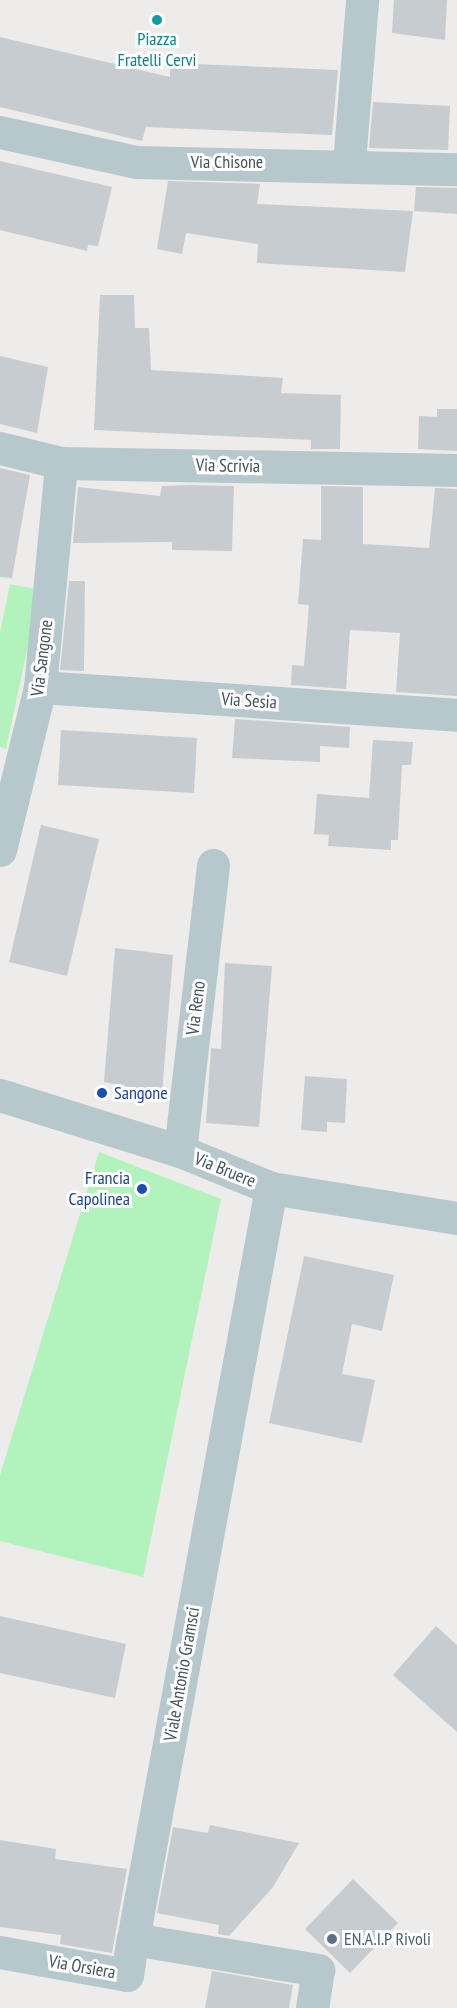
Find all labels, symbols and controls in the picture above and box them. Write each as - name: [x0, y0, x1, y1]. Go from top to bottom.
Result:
- marker: Piazza Fratelli Cervi: [150, 13, 164, 27]
- place label: Piazza Fratelli Cervi: [118, 29, 196, 72]
- street label: Via Chisone: [191, 151, 263, 173]
- street label: Via Scrivia: [196, 455, 260, 477]
- street label: Via Sangone: [27, 618, 57, 698]
- street label: Via Sesia: [221, 688, 277, 714]
- street label: Via Reno: [182, 980, 210, 1036]
- place label: Sangone: [114, 1082, 168, 1104]
- marker: Sangone: [95, 1086, 109, 1100]
- street label: Via Bruere: [191, 1148, 259, 1192]
- place label: Francia Capolinea: [69, 1168, 130, 1210]
- marker: Francia Capolinea: [135, 1182, 149, 1196]
- street label: Viale Antonio Gramsci: [160, 1605, 204, 1743]
- place label: EN.A.I.P Rivoli: [344, 1928, 431, 1950]
- marker: EN.A.I.P Rivoli: [325, 1932, 339, 1946]
- street label: Via Orsiera: [47, 1950, 117, 1984]

